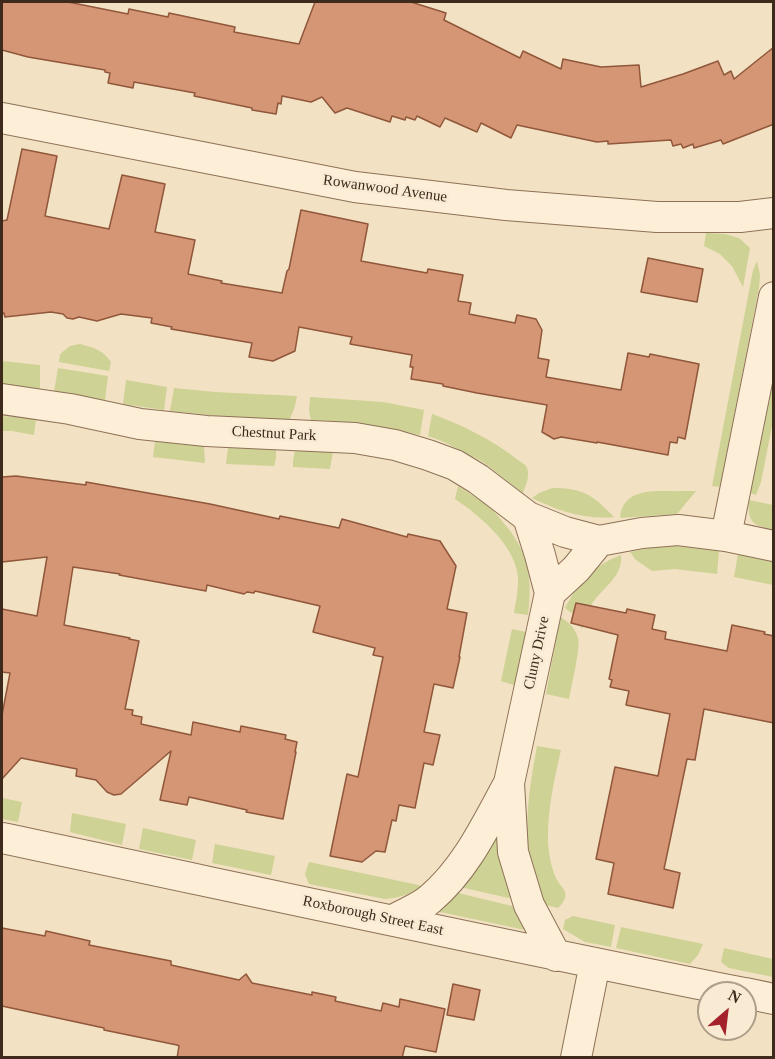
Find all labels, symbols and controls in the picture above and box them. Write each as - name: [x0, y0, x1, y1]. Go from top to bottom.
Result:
- street label: Rowanwood Avenue: [322, 171, 448, 207]
- street label: Chestnut Park: [231, 423, 317, 445]
- street label: Cluny Drive: [520, 615, 554, 691]
- street label: Roxborough Street East: [301, 892, 445, 940]
- north arrow: [697, 981, 757, 1041]
- text: N: [726, 986, 744, 1007]

